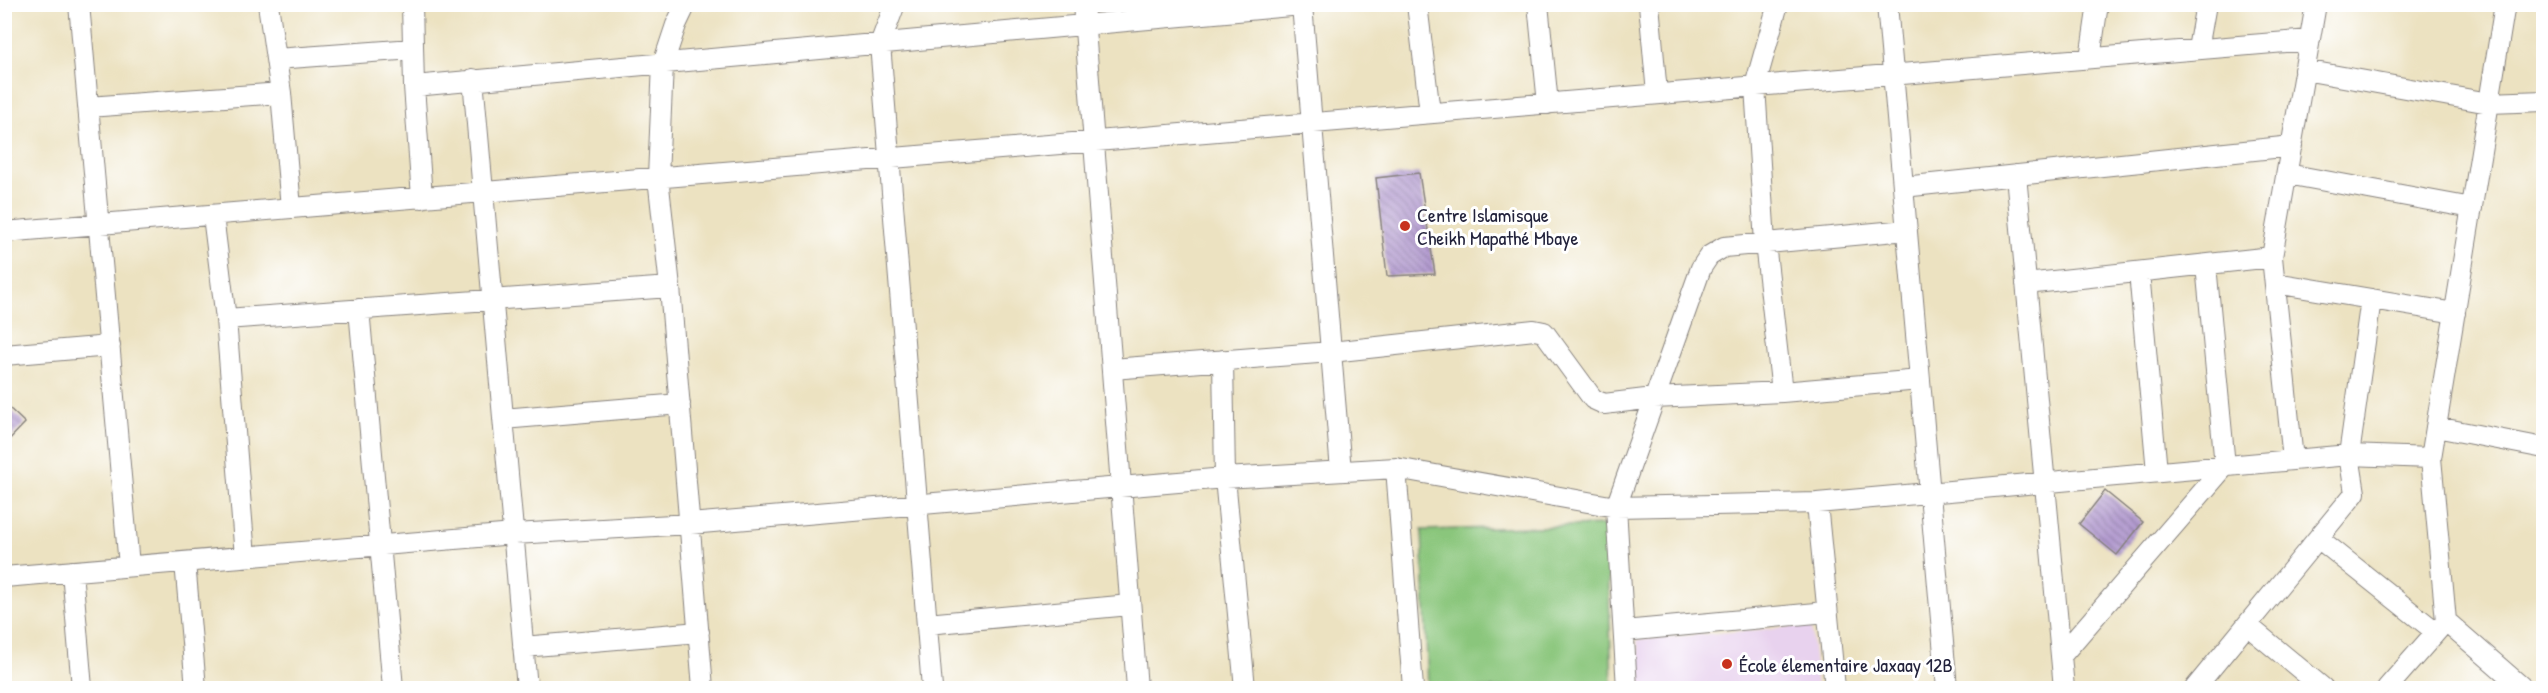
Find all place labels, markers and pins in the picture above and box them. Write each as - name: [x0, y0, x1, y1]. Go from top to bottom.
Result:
- place label: Centre Islamisque Cheikh Mapathé Mbaye: [1417, 201, 1579, 251]
- marker: Centre Islamisque Cheikh Mapathé Mbaye: [1398, 219, 1412, 233]
- place label: École élementaire Jaxaay 12B: [1739, 651, 1953, 678]
- marker: École élementaire Jaxaay 12B: [1720, 657, 1734, 671]

